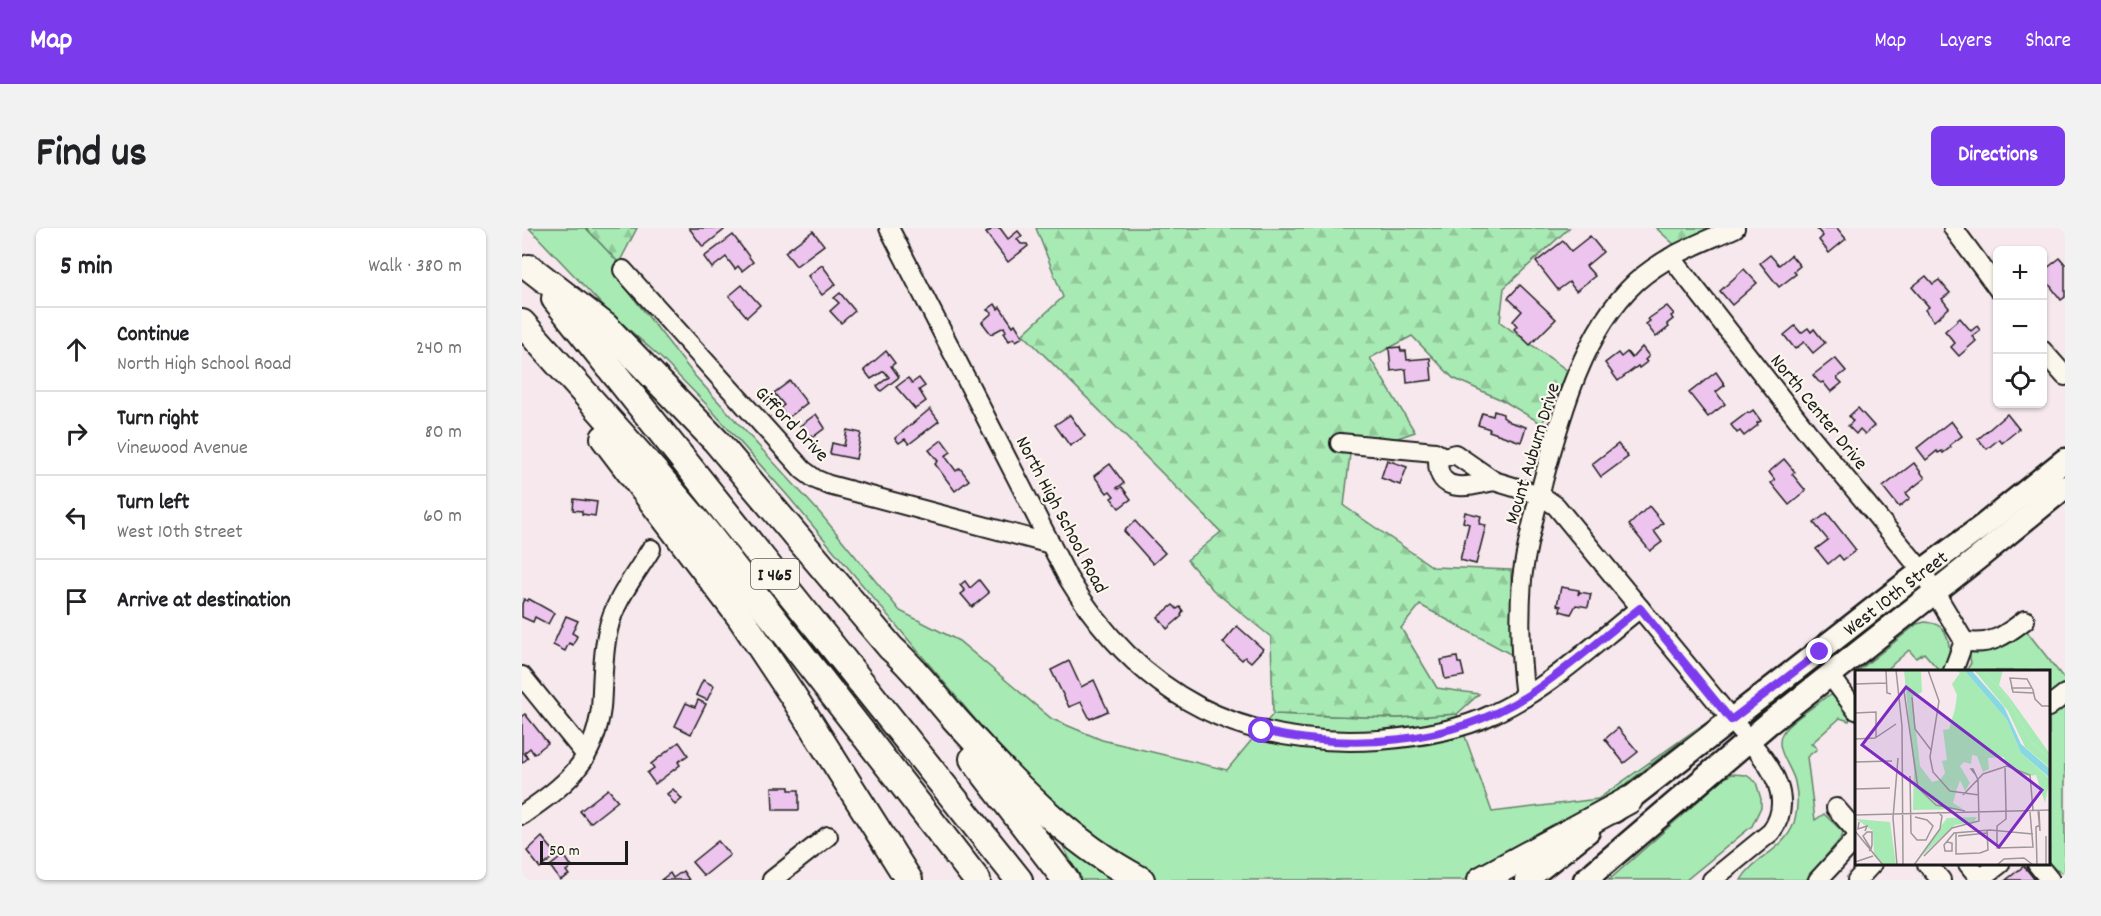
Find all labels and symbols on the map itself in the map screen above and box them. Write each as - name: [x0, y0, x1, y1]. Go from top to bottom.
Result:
- street label: North Center Drive: [1762, 349, 1873, 477]
- street label: Mount Auburn Drive: [1499, 379, 1569, 528]
- street label: Gifford Drive: [747, 381, 834, 470]
- street label: North High School Road: [1007, 432, 1114, 599]
- street label: West 10th Street: [1838, 545, 1955, 644]
- road number: I 465: [751, 559, 799, 589]
- route end: [1806, 638, 1832, 664]
- inset map: [1855, 670, 2050, 865]
- route start: [1248, 717, 1274, 743]
- scale bar: [540, 838, 628, 866]

